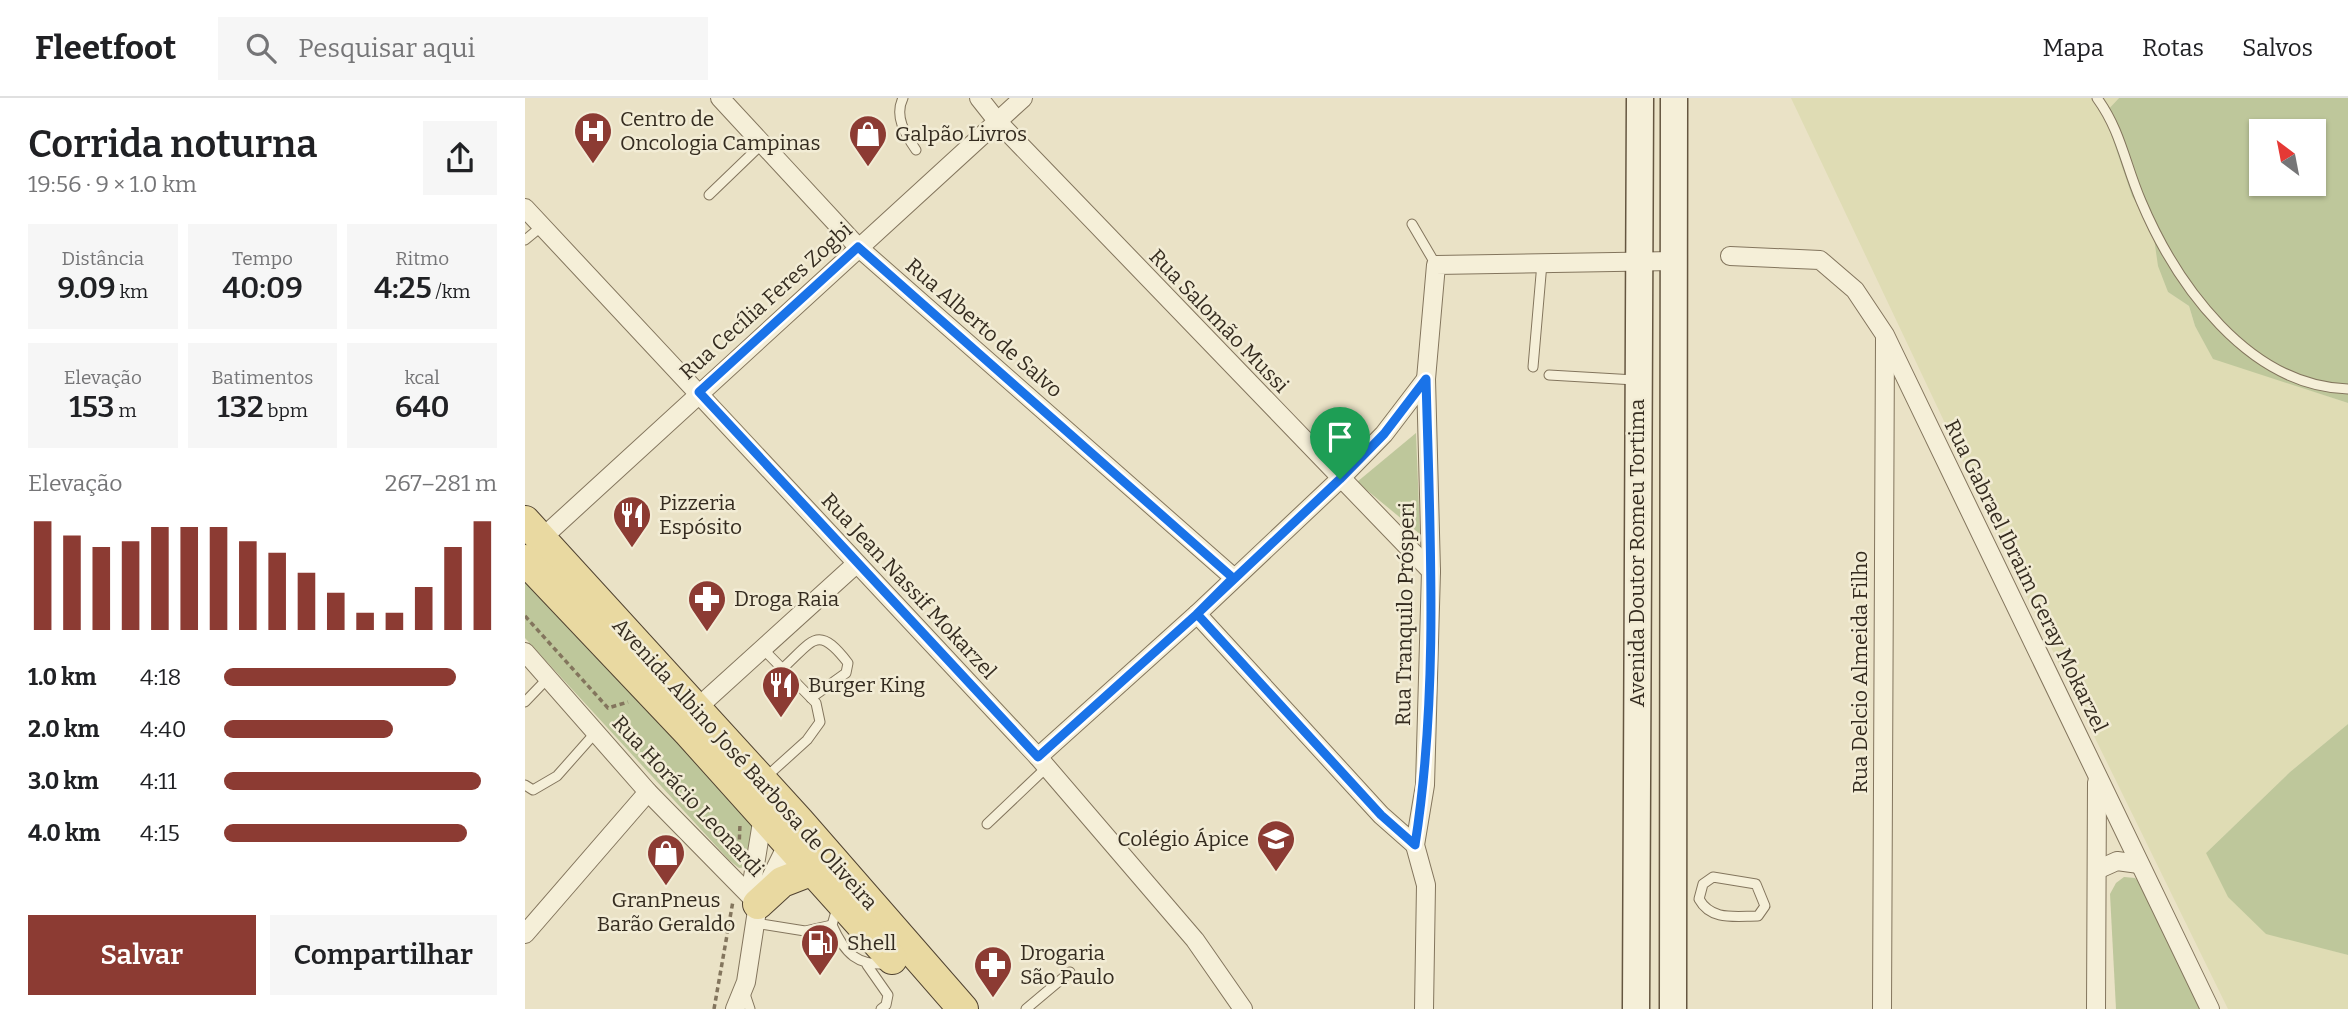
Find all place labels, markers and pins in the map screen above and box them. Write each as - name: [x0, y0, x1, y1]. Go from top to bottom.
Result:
- place label: Centro de Oncologia Campinas: [620, 106, 821, 156]
- hospital icon: Centro de Oncologia Campinas: [572, 110, 614, 165]
- shop icon: Galpão Livros: [847, 113, 889, 168]
- place label: Galpão Livros: [895, 121, 1027, 147]
- pin: [1310, 407, 1370, 479]
- place label: Pizzeria Espósito: [659, 490, 742, 540]
- restaurant icon: Pizzeria Espósito: [611, 494, 653, 549]
- pharmacy icon: Droga Raia: [686, 578, 728, 633]
- place label: Droga Raia: [734, 586, 840, 612]
- restaurant icon: Burger King: [760, 664, 802, 719]
- place label: Burger King: [808, 672, 926, 698]
- school or university icon: Colégio Ápice: [1255, 818, 1297, 873]
- place label: Colégio Ápice: [1117, 826, 1249, 852]
- shop icon: GranPneus Barão Geraldo: [645, 832, 687, 887]
- place label: GranPneus Barão Geraldo: [597, 887, 735, 937]
- fuel station icon: Shell: [799, 922, 841, 977]
- place label: Shell: [847, 930, 896, 956]
- place label: Drogaria São Paulo: [1020, 940, 1115, 990]
- pharmacy icon: Drogaria São Paulo: [972, 944, 1014, 999]

